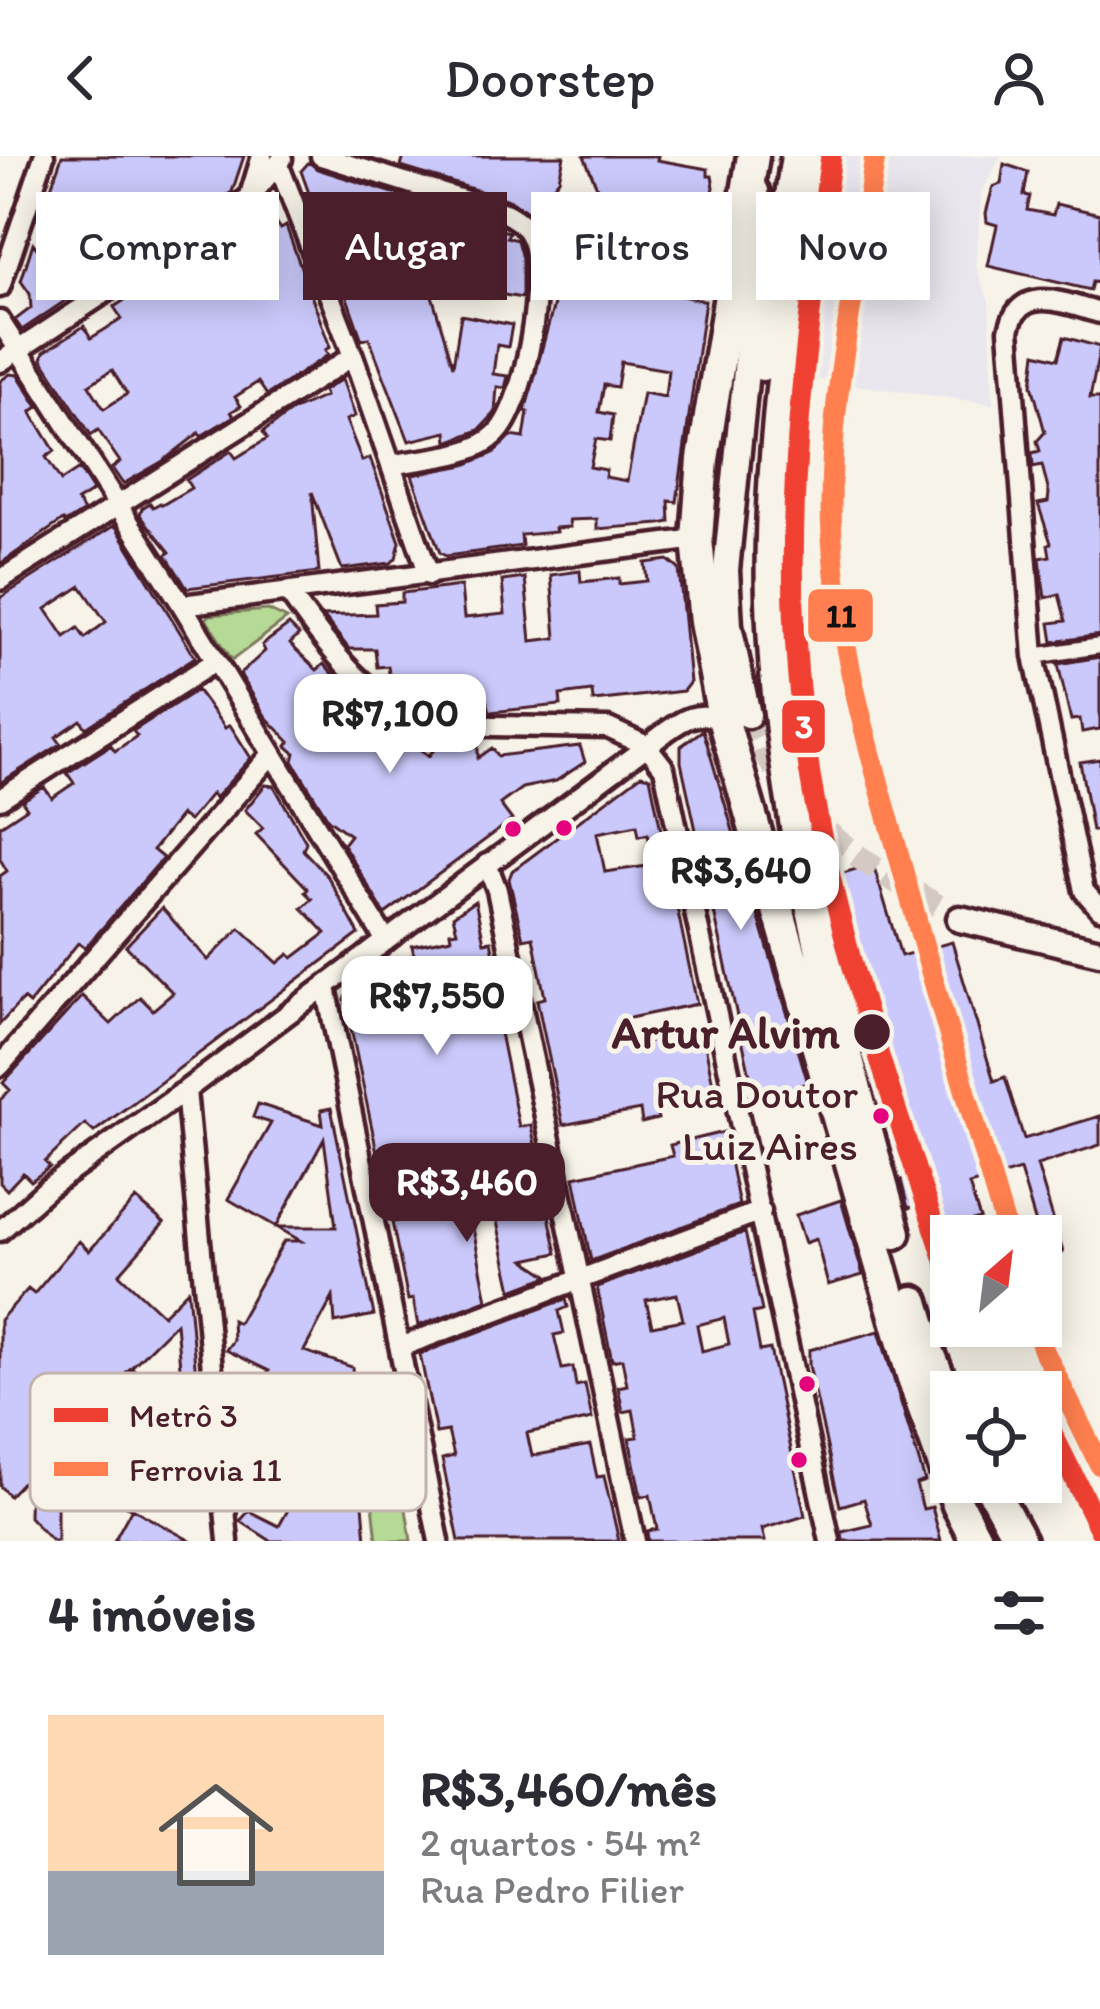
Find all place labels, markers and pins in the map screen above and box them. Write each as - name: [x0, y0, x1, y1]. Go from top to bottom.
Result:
- pin: R$7,100: [279, 674, 501, 776]
- unlabelled marker: [553, 817, 575, 839]
- unlabelled marker: [502, 818, 524, 840]
- pin: R$3,640: [630, 831, 852, 933]
- pin: R$7,550: [326, 956, 548, 1058]
- place label: Artur Alvim: [612, 1005, 840, 1059]
- marker: Artur Alvim: [851, 1011, 893, 1053]
- place label: Rua Doutor Luiz Aires: [655, 1068, 858, 1171]
- marker: Rua Doutor Luiz Aires: [870, 1105, 892, 1127]
- pin: R$3,460: [356, 1143, 578, 1245]
- unlabelled marker: [796, 1373, 818, 1395]
- unlabelled marker: [788, 1449, 810, 1471]

